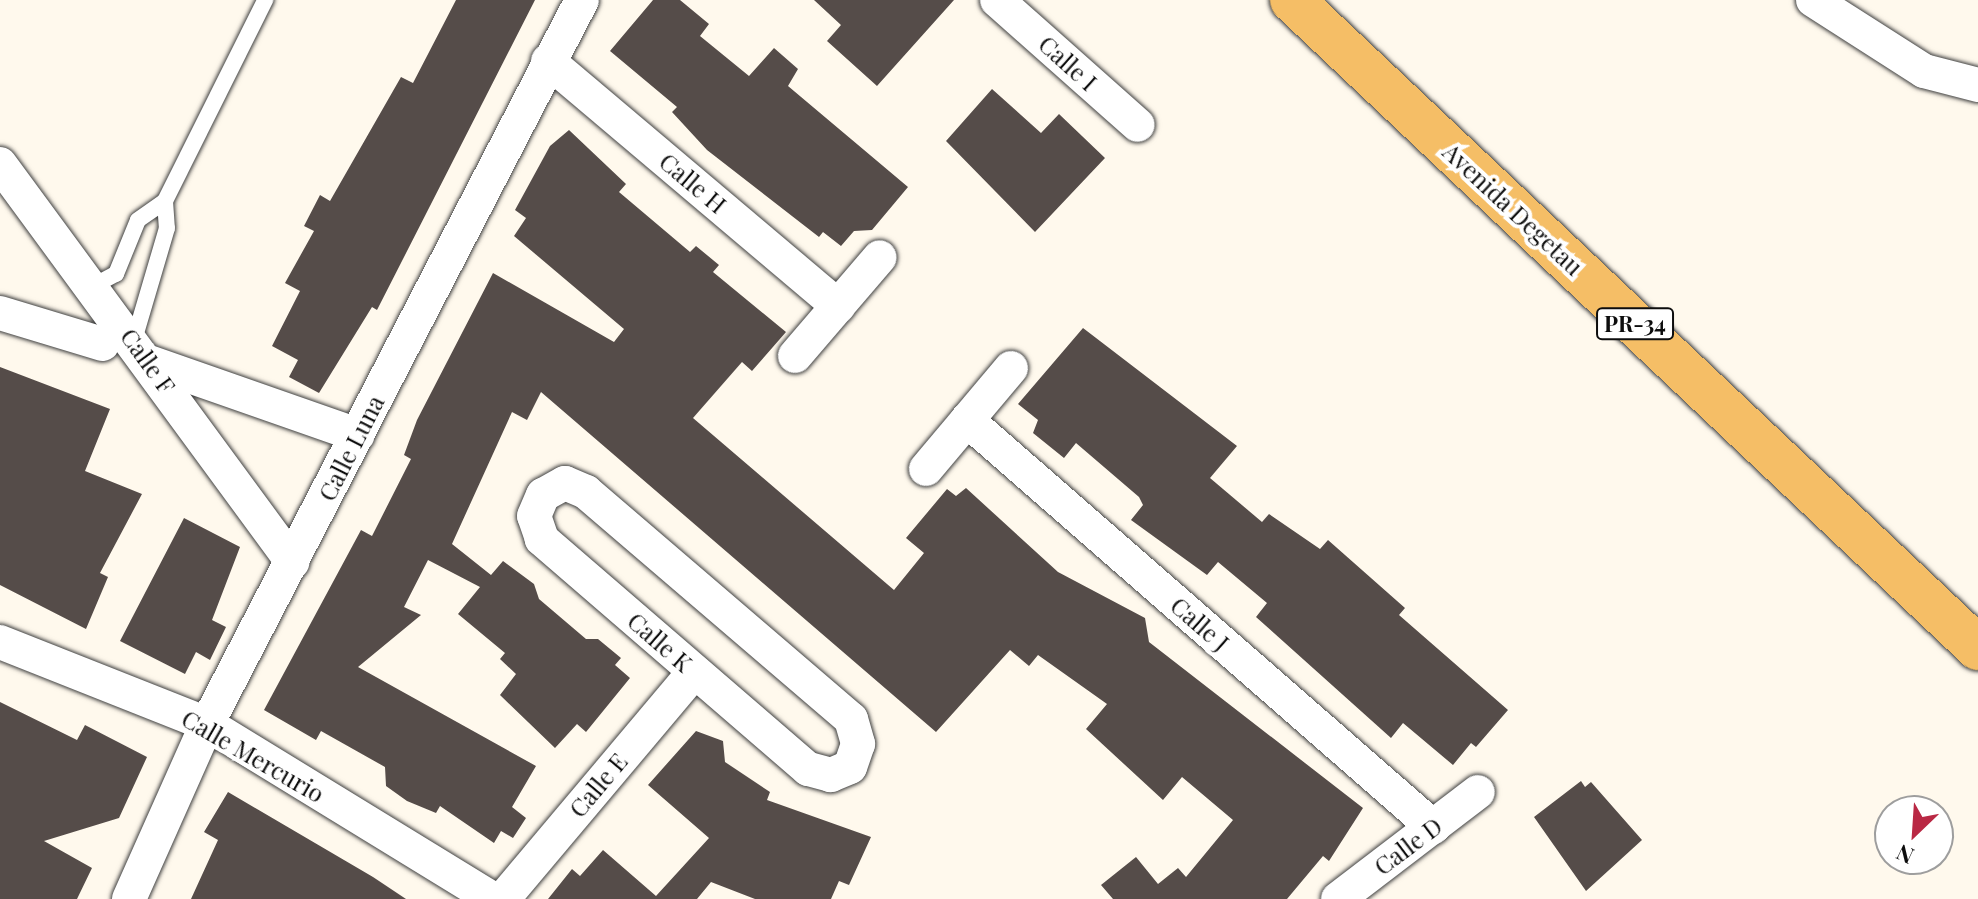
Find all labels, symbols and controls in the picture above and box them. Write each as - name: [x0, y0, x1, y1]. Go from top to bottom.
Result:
- street label: Calle I: [1033, 29, 1103, 97]
- street label: Avenida Degetau: [1437, 137, 1589, 281]
- street label: Calle H: [654, 147, 732, 219]
- road number: PR-34: [1595, 306, 1675, 342]
- street label: Calle F: [115, 323, 181, 399]
- street label: Calle Luna: [312, 390, 390, 506]
- street label: Calle J: [1165, 591, 1235, 657]
- street label: Calle K: [622, 606, 698, 678]
- street label: Calle Mercurio: [177, 704, 329, 808]
- street label: Calle E: [563, 747, 633, 823]
- north arrow: [1874, 795, 1954, 875]
- street label: Calle D: [1368, 811, 1448, 881]
- text: N: [1891, 838, 1918, 872]

